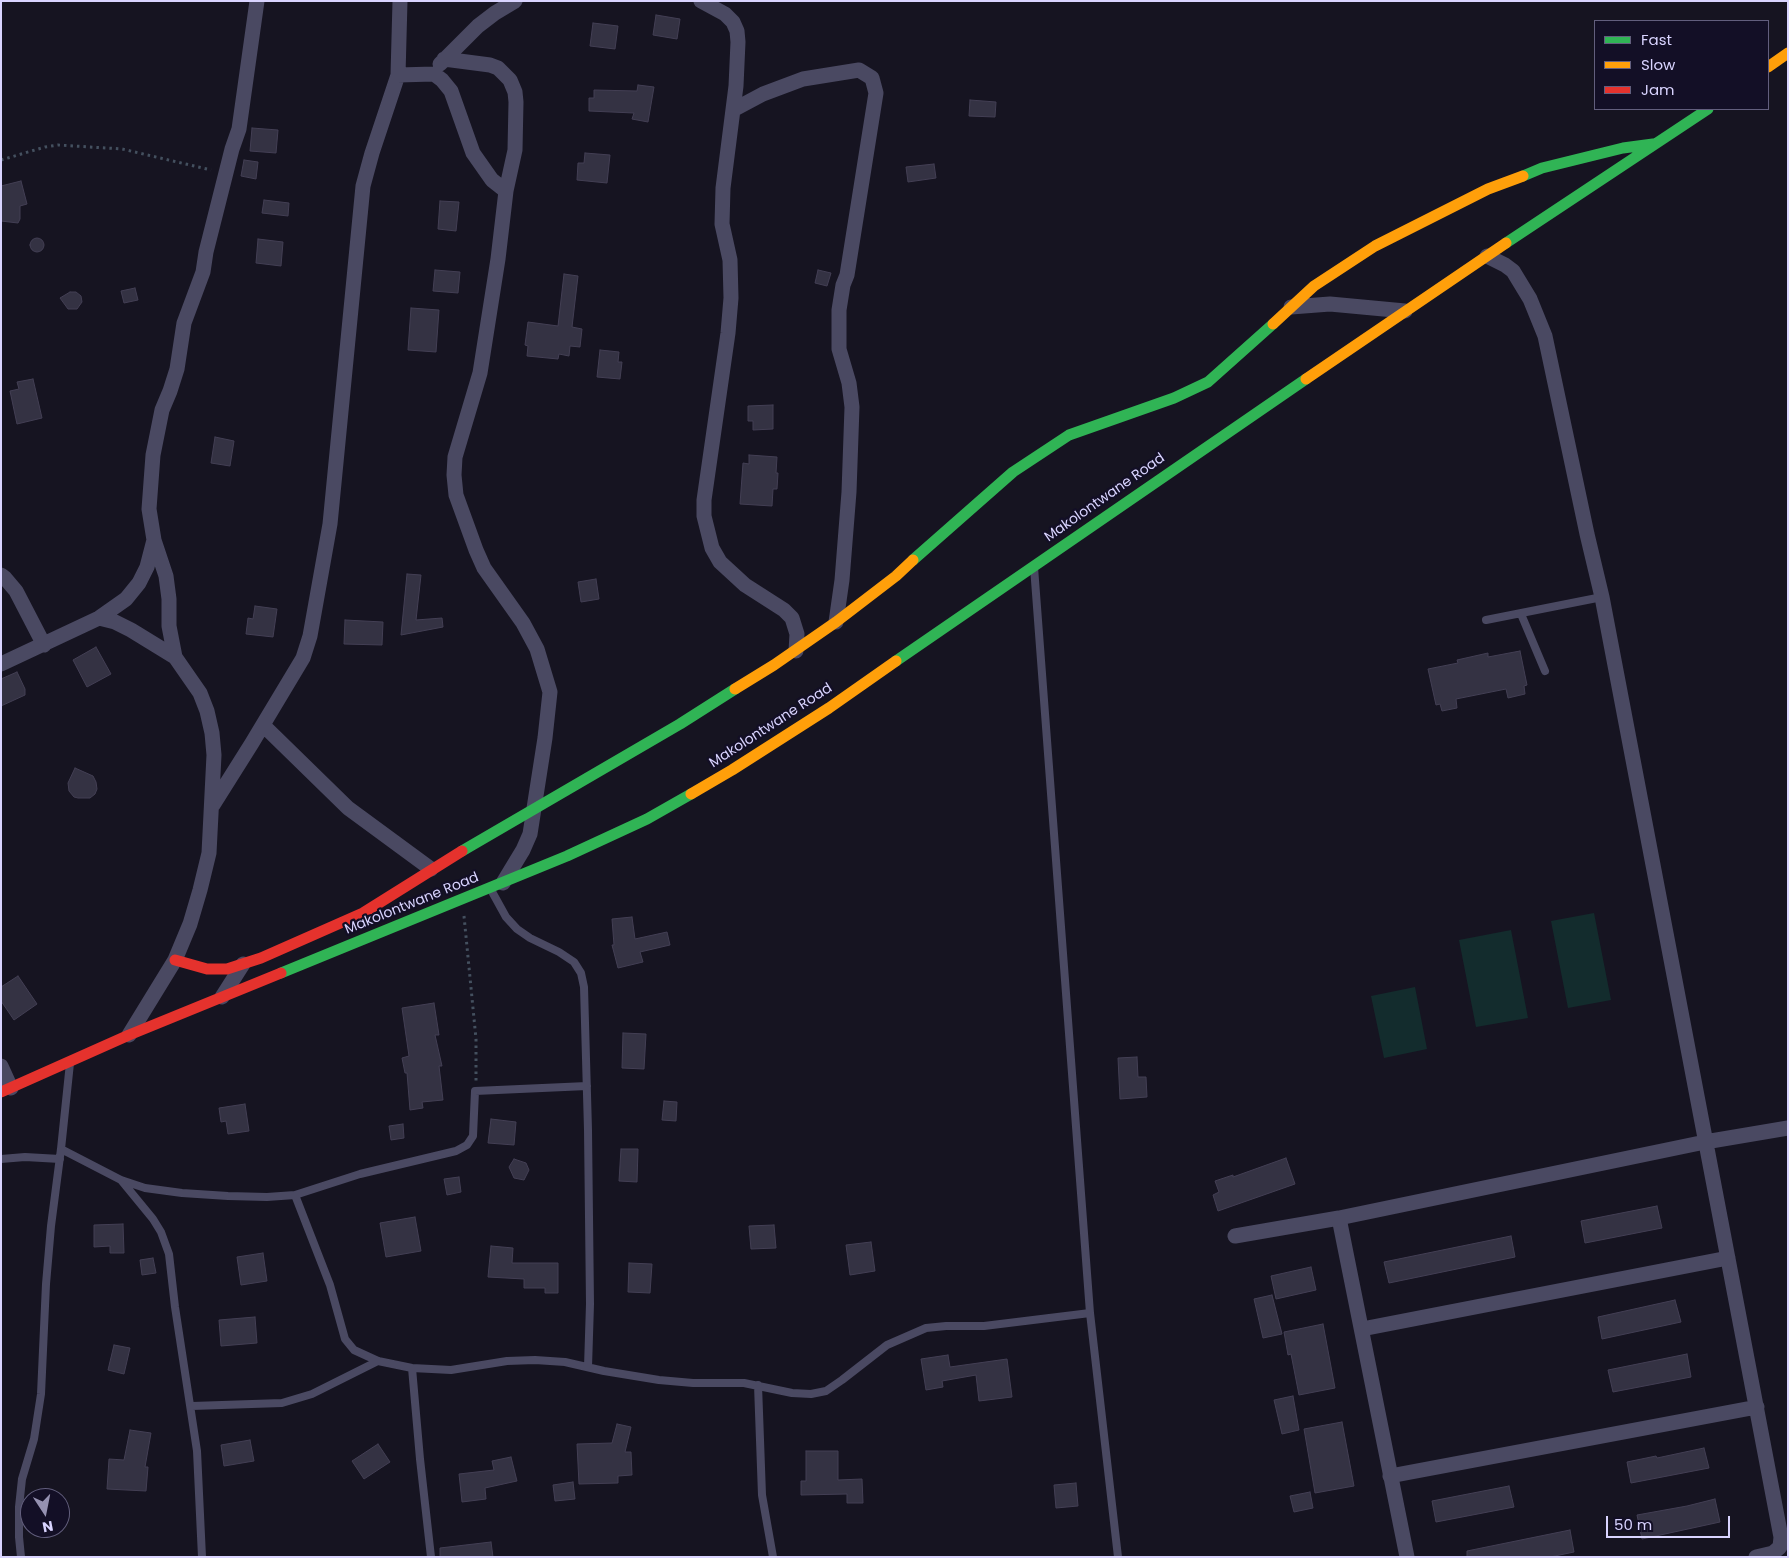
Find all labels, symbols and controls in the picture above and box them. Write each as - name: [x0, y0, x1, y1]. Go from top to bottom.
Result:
- legend: [1594, 20, 1769, 110]
- text: Fast: [1641, 29, 1672, 50]
- text: Slow: [1641, 54, 1675, 75]
- text: Jam: [1641, 79, 1675, 100]
- street label: Makolontwane Road: [1042, 450, 1168, 546]
- street label: Makolontwane Road: [707, 680, 835, 772]
- street label: Makolontwane Road: [343, 869, 481, 939]
- north arrow: [20, 1488, 70, 1538]
- scale bar: [1609, 1506, 1733, 1538]
- text: 50 m: [1614, 1514, 1652, 1535]
- text: N: [41, 1516, 55, 1538]

